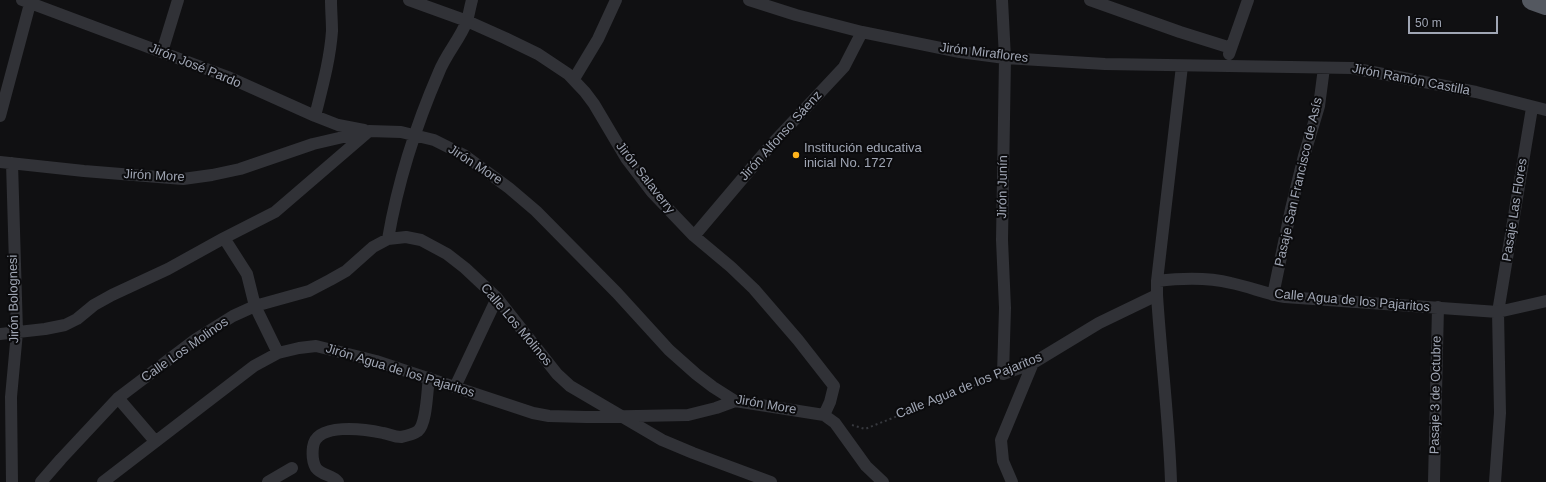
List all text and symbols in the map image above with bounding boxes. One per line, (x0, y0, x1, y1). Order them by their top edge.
scale bar (1410, 8, 1500, 34)
text: 50 m (1415, 16, 1442, 30)
street label: Jirón José Pardo (147, 40, 243, 92)
street label: Jirón Miraflores (939, 40, 1029, 66)
street label: Jirón Ramón Castilla (1351, 61, 1471, 99)
street label: Jirón Alfonso Sáenz (737, 88, 825, 184)
street label: Pasaje San Francisco de Asís (1272, 96, 1326, 268)
street label: Jirón Salaverry (612, 139, 678, 217)
place label: Institución educativa inicial No. 1727 (804, 140, 922, 171)
street label: Jirón More (445, 142, 505, 188)
marker: Institución educativa inicial No. 1727 (791, 150, 801, 160)
street label: Jirón Junín (995, 155, 1011, 219)
street label: Pasaje Las Flores (1499, 157, 1531, 263)
street label: Jirón More (123, 167, 185, 185)
street label: Jirón Bolognesi (5, 254, 23, 344)
street label: Calle Los Molinos (477, 281, 555, 369)
street label: Calle Agua de los Pajaritos (1274, 286, 1430, 316)
street label: Calle Los Molinos (139, 314, 231, 386)
street label: Pasaje 3 de Octubre (1427, 336, 1445, 454)
street label: Jirón Agua de los Pajaritos (324, 341, 476, 401)
street label: Calle Agua de los Pajaritos (894, 350, 1044, 422)
street label: Jirón More (734, 392, 798, 418)

